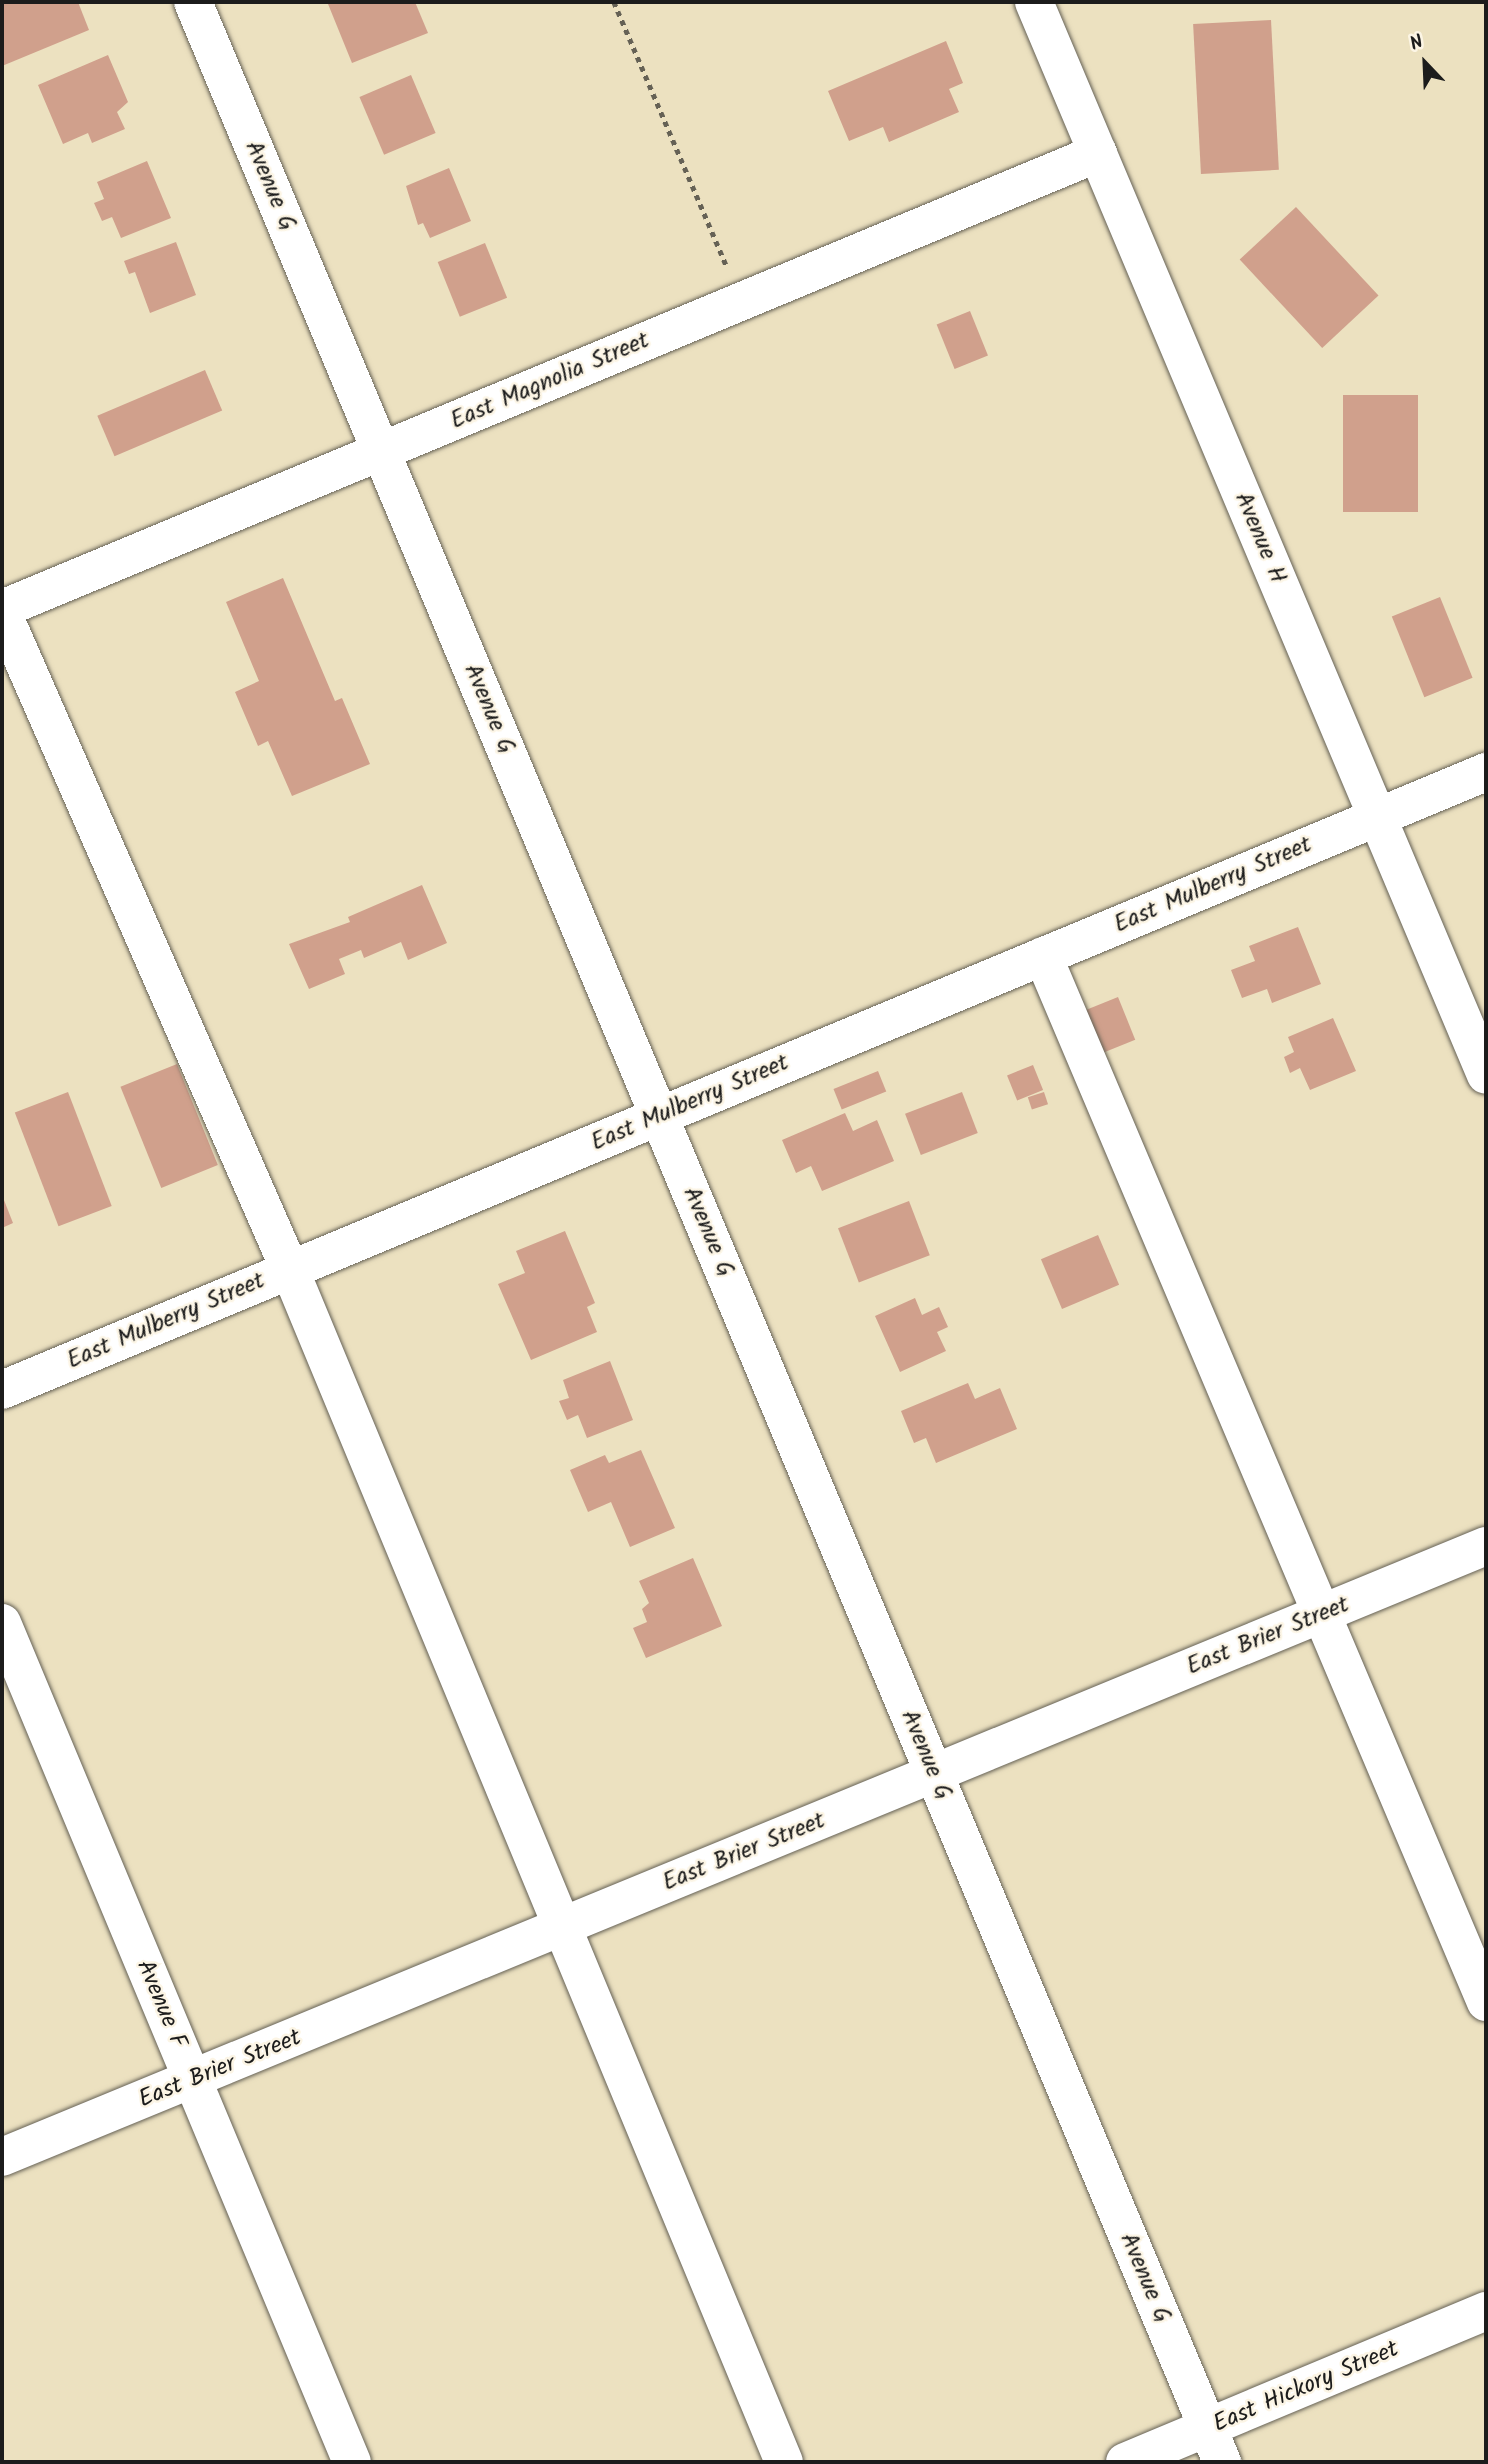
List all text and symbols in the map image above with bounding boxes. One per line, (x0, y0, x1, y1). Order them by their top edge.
north arrow (1390, 28, 1460, 98)
text: N (1405, 28, 1428, 60)
street label: Avenue G (238, 137, 302, 235)
street label: East Magnolia Street (446, 326, 654, 436)
street label: Avenue H (1228, 488, 1292, 588)
street label: Avenue G (457, 660, 521, 758)
street label: East Mulberry Street (1110, 830, 1316, 940)
street label: East Mulberry Street (587, 1048, 793, 1158)
street label: Avenue G (676, 1183, 740, 1281)
street label: East Mulberry Street (63, 1266, 269, 1376)
street label: East Brier Street (1183, 1590, 1353, 1682)
street label: Avenue G (894, 1706, 958, 1804)
street label: East Brier Street (659, 1806, 829, 1898)
street label: Avenue F (130, 1956, 192, 2052)
street label: East Brier Street (135, 2023, 305, 2115)
street label: Avenue G (1113, 2229, 1177, 2327)
street label: East Hickory Street (1209, 2335, 1403, 2439)

